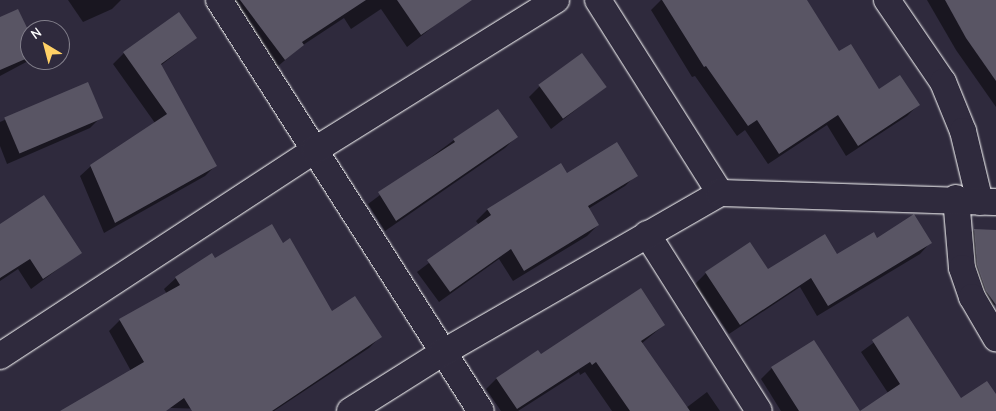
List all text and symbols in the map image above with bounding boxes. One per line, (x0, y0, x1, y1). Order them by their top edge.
north arrow (20, 20, 70, 70)
text: N (28, 24, 45, 43)

